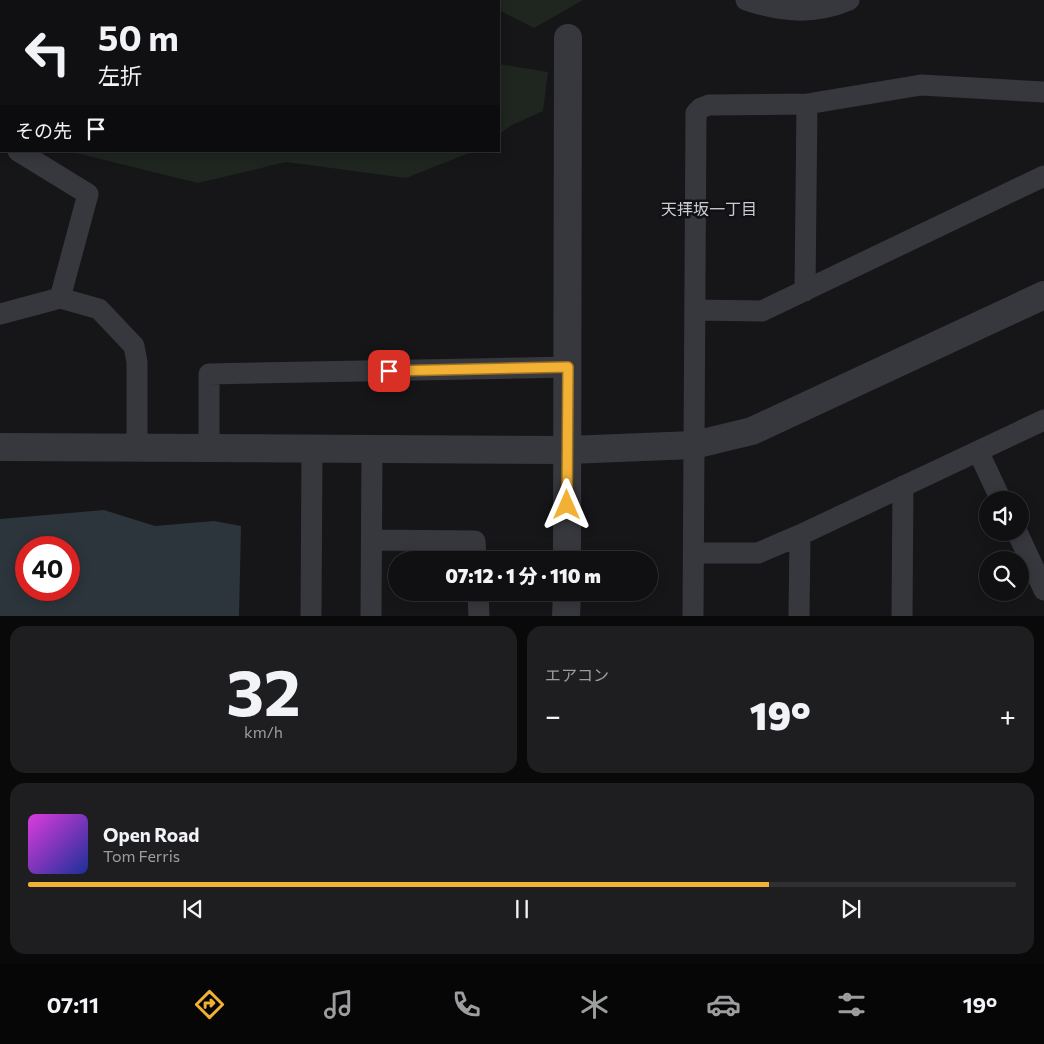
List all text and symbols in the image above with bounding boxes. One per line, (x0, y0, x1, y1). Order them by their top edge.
text: 50 m (98, 15, 179, 58)
icon: left (15, 20, 80, 85)
text: 左折 (98, 62, 142, 89)
icon: arrive (82, 115, 110, 143)
text: その先 (15, 119, 72, 142)
district label: 天拝坂一丁目 (661, 199, 757, 218)
pin (368, 350, 410, 392)
icon: arrive (375, 357, 403, 385)
position arrow (540, 478, 592, 530)
map controls (979, 491, 1029, 601)
button: sound (979, 491, 1029, 541)
speed limit sign: 40 (15, 536, 80, 601)
button: search (979, 551, 1029, 601)
text: 07:12 · 1 分 · 110 m (445, 564, 601, 587)
text: 32 (226, 650, 301, 729)
text: エアコン (545, 665, 609, 684)
text: 19° (750, 691, 811, 738)
text: − (545, 698, 561, 732)
text: + (1000, 698, 1016, 732)
text: km/h (244, 722, 283, 741)
text: Open Road (103, 823, 199, 846)
text: Tom Ferris (103, 846, 180, 865)
icon: previous (179, 895, 207, 923)
icon: pause (508, 895, 536, 923)
icon: next (837, 895, 865, 923)
icon: directions (192, 987, 227, 1022)
icon: music (321, 987, 356, 1022)
icon: phone (449, 987, 484, 1022)
icon: climate (577, 987, 612, 1022)
icon: car (706, 987, 741, 1022)
icon: filters (834, 987, 869, 1022)
text: 07:11 (47, 991, 99, 1018)
text: 19° (963, 991, 997, 1018)

